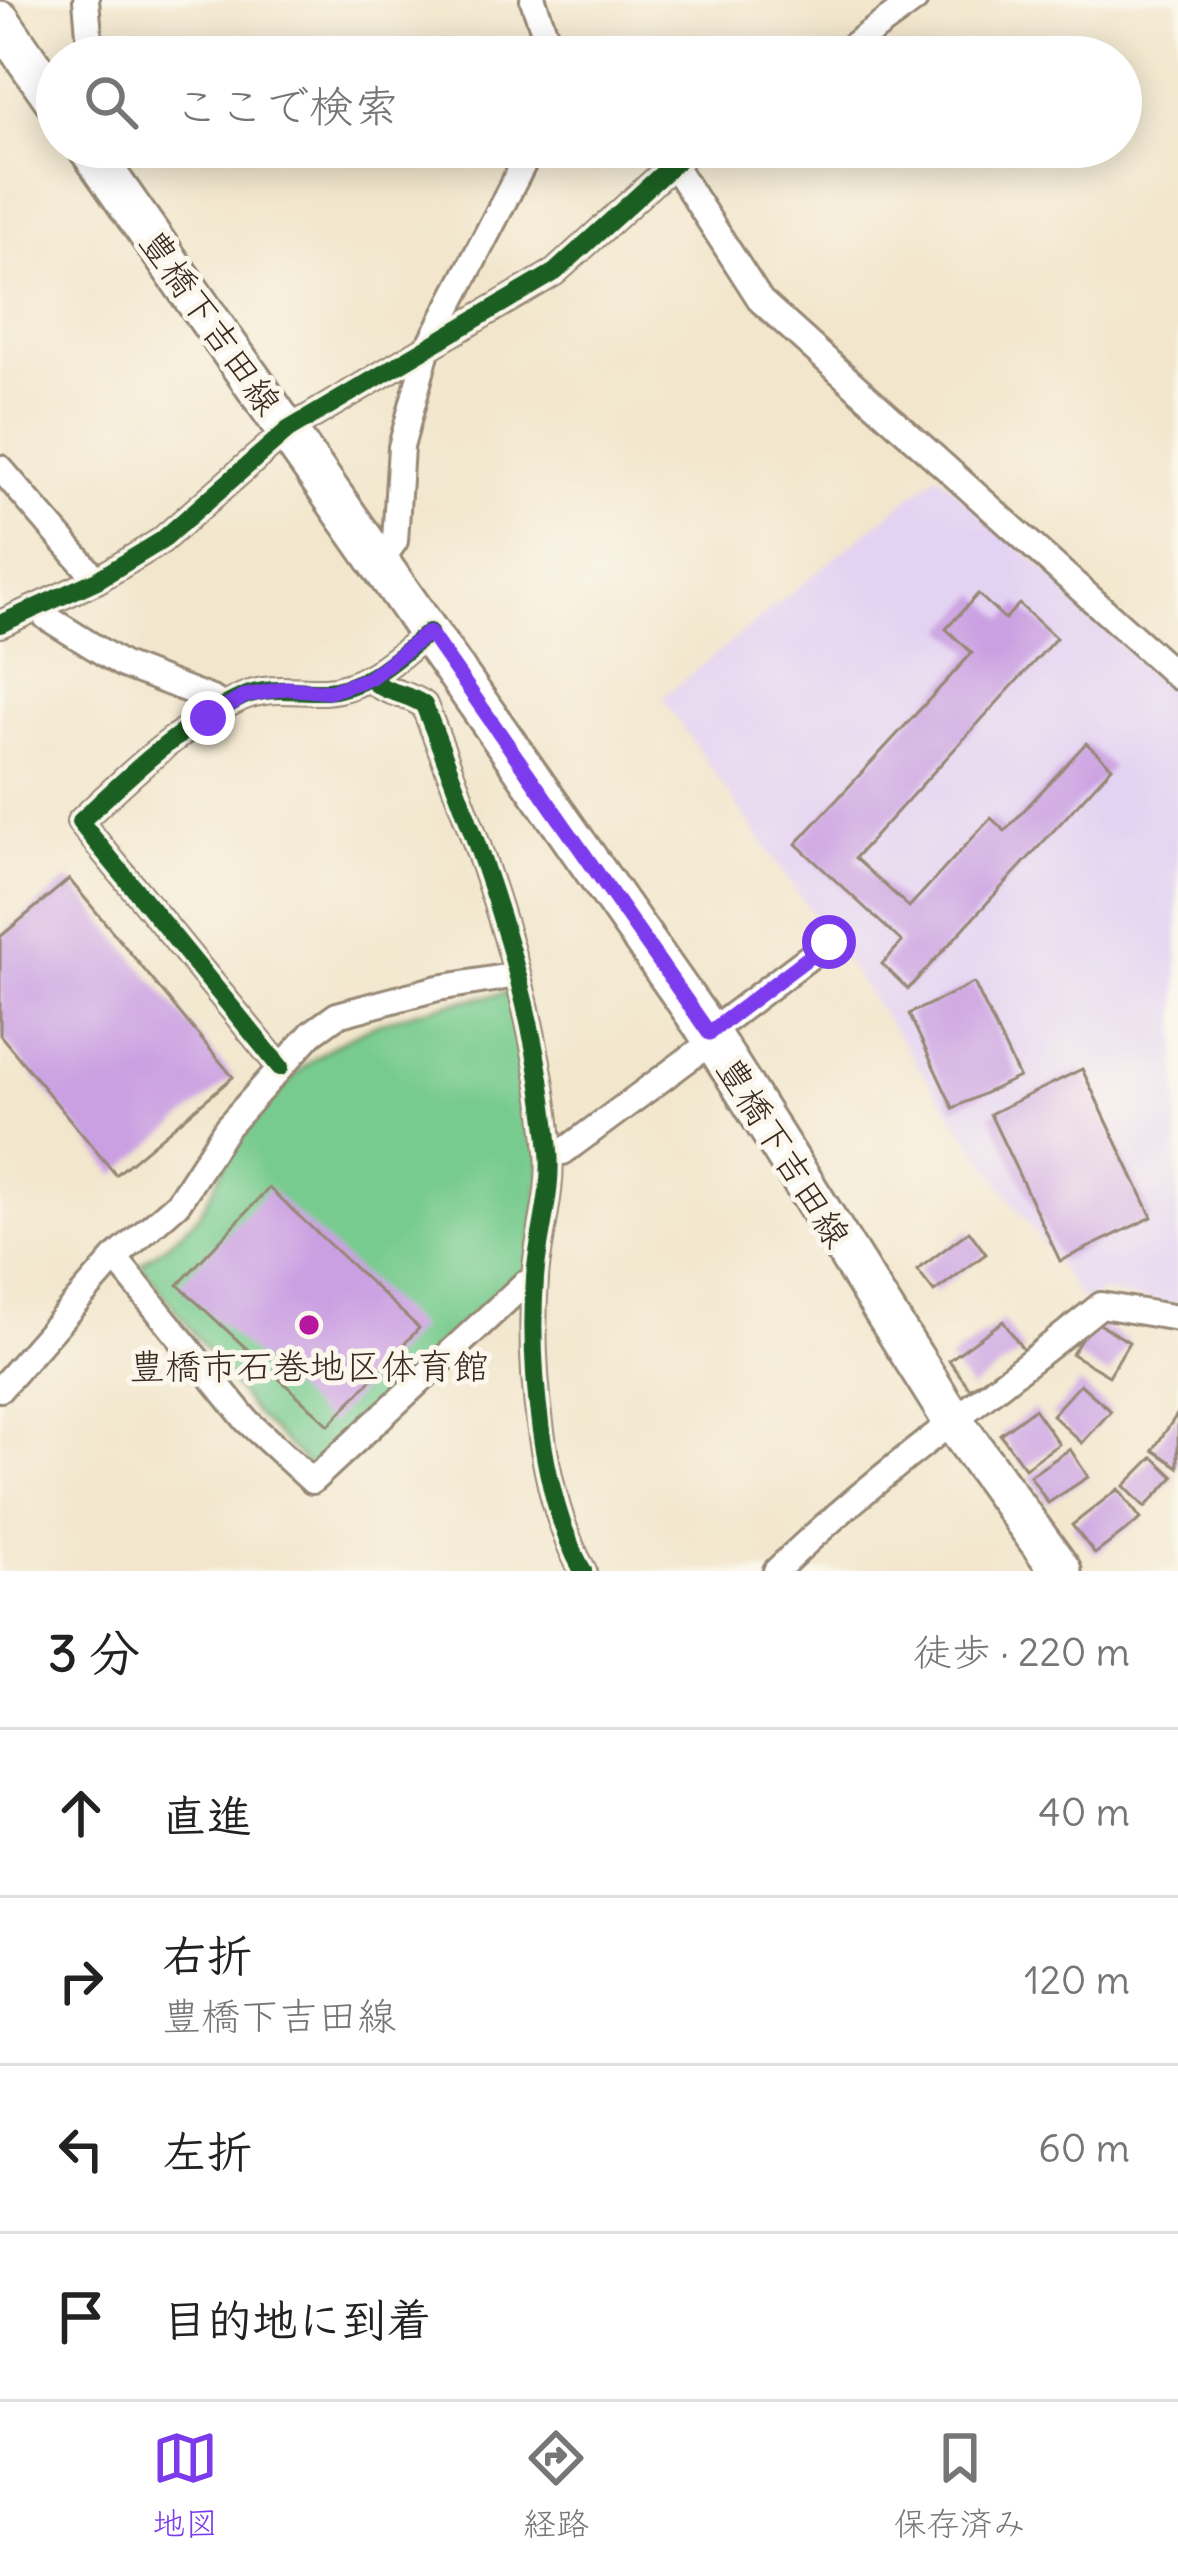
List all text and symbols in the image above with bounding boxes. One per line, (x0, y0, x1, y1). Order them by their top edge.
search box (36, 36, 1142, 168)
icon: search (78, 69, 144, 135)
text: ここで検索 (174, 78, 399, 134)
street label: 豊橋下吉田線 (130, 221, 291, 424)
route end (181, 691, 235, 745)
route start (802, 915, 856, 969)
street label: 豊橋下吉田線 (707, 1049, 860, 1256)
marker: 豊橋市石巻地区体育館 (296, 1312, 322, 1338)
place label: 豊橋市石巻地区体育館 (129, 1344, 489, 1389)
text: 3 分 (48, 1621, 140, 1685)
text: 徒歩 · 220 m (913, 1628, 1130, 1677)
icon: ahead (48, 1780, 114, 1846)
text: 直進 (162, 1788, 252, 1844)
text: 40 m (1038, 1788, 1130, 1837)
text: 右折 (162, 1928, 252, 1984)
icon: right (48, 1948, 114, 2014)
text: 120 m (1024, 1956, 1130, 2005)
text: 豊橋下吉田線 (162, 1992, 396, 2041)
icon: left (48, 2116, 114, 2182)
text: 左折 (162, 2124, 252, 2180)
text: 60 m (1038, 2124, 1130, 2173)
icon: arrive (48, 2284, 114, 2350)
text: 目的地に到着 (162, 2292, 432, 2348)
tab: 地図 (152, 2425, 218, 2545)
tab: 経路 (523, 2425, 589, 2545)
tab: 保存済み (894, 2425, 1026, 2545)

